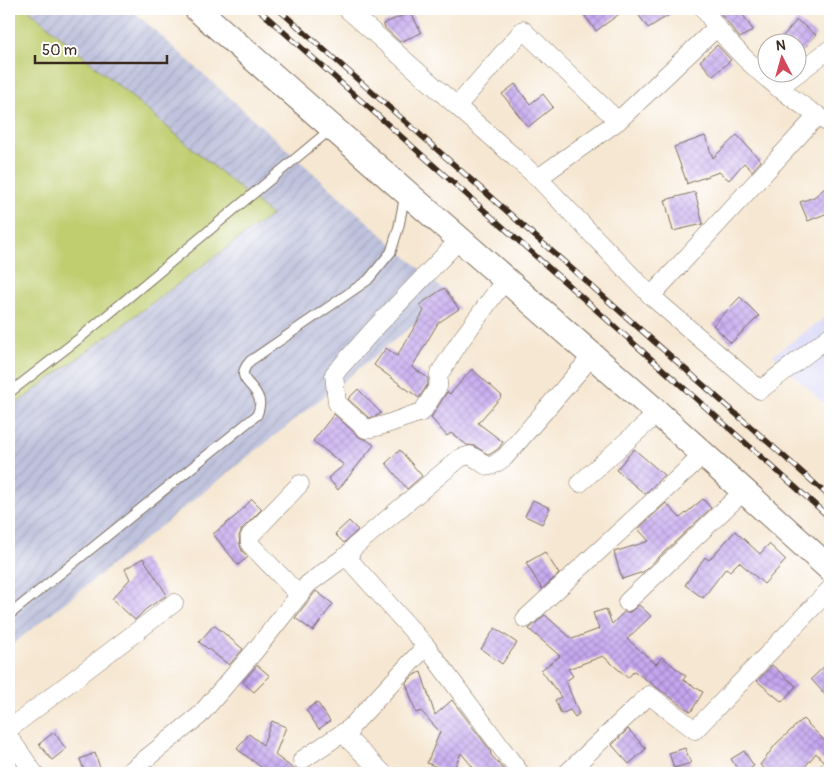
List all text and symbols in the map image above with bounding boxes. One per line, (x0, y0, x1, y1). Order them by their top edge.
scale bar (35, 32, 168, 64)
north arrow (756, 32, 806, 82)
text: N (775, 37, 786, 55)
text: 50 m (42, 41, 77, 60)

